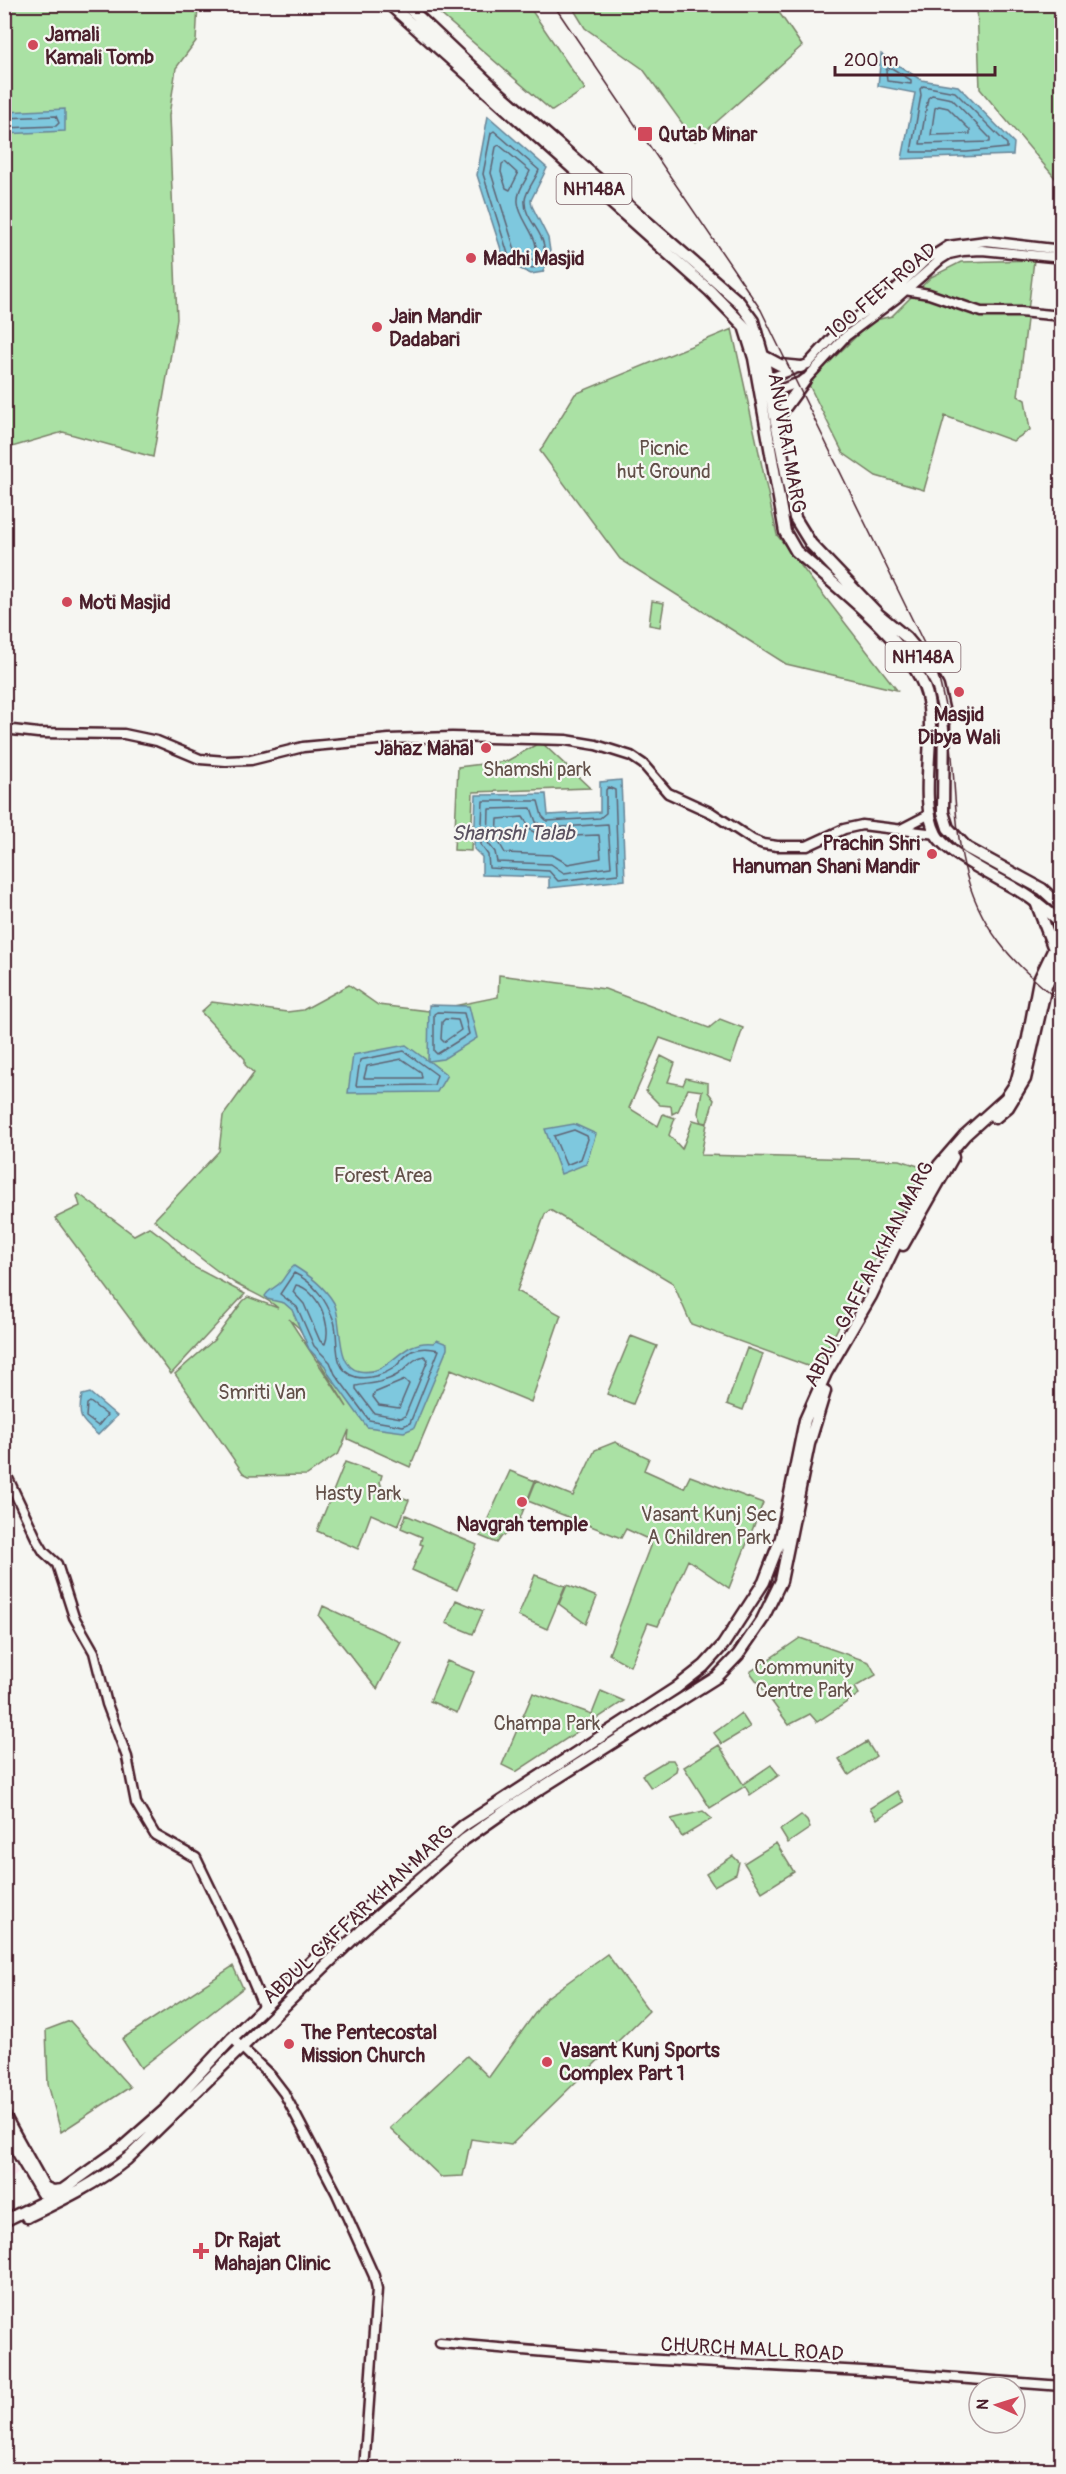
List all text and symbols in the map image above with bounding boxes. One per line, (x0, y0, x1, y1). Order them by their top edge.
place label: Jamali Kamali Tomb (45, 22, 154, 70)
marker: Jamali Kamali Tomb (26, 38, 40, 52)
scale bar (835, 39, 996, 77)
text: 200 m (844, 49, 899, 72)
place label: Qutab Minar (658, 122, 758, 147)
marker: Qutab Minar (636, 125, 654, 143)
road number: NH148A (556, 174, 632, 204)
street label: 100 FEET ROAD (820, 237, 942, 345)
place label: Madhi Masjid (483, 246, 585, 271)
marker: Madhi Masjid (464, 251, 478, 265)
place label: Jain Mandir Dadabari (389, 304, 483, 352)
marker: Jain Mandir Dadabari (370, 320, 384, 334)
street label: ANUVRAT MARG (762, 371, 812, 515)
park label: Picnic hut Ground (617, 436, 711, 484)
place label: Moti Masjid (79, 590, 171, 615)
marker: Moti Masjid (60, 595, 74, 609)
road number: NH148A (886, 642, 960, 672)
marker: Masjid Dibya Wali (952, 685, 966, 699)
place label: Masjid Dibya Wali (918, 702, 1001, 750)
place label: Jahaz Mahal (375, 736, 474, 761)
marker: Jahaz Mahal (479, 741, 493, 755)
park label: Shamshi park (483, 757, 592, 782)
water label: Shamshi Talab (451, 820, 576, 847)
place label: Prachin Shri Hanuman Shani Mandir (732, 831, 921, 879)
marker: Prachin Shri Hanuman Shani Mandir (925, 847, 939, 861)
street label: ABDUL GAFFAR KHAN MARG (799, 1157, 939, 1391)
park label: Forest Area (334, 1163, 432, 1188)
park label: Smriti Van (218, 1380, 306, 1405)
park label: Hasty Park (315, 1481, 402, 1506)
marker: Navgrah temple (515, 1495, 529, 1509)
park label: Vasant Kunj Sec A Children Park (641, 1502, 777, 1550)
place label: Navgrah temple (456, 1512, 589, 1537)
park label: Community Centre Park (754, 1655, 854, 1703)
park label: Champa Park (494, 1711, 601, 1736)
street label: ABDUL GAFFAR KHAN MARG (257, 1819, 459, 2009)
place label: The Pentecostal Mission Church (300, 2020, 437, 2068)
marker: The Pentecostal Mission Church (282, 2037, 296, 2051)
place label: Vasant Kunj Sports Complex Part 1 (559, 2038, 720, 2086)
marker: Vasant Kunj Sports Complex Part 1 (540, 2055, 554, 2069)
place label: Dr Rajat Mahajan Clinic (214, 2228, 331, 2276)
marker: Dr Rajat Mahajan Clinic (192, 2242, 210, 2260)
street label: CHURCH MALL ROAD (660, 2332, 844, 2366)
north arrow (967, 2375, 1027, 2435)
text: N (973, 2398, 993, 2410)

